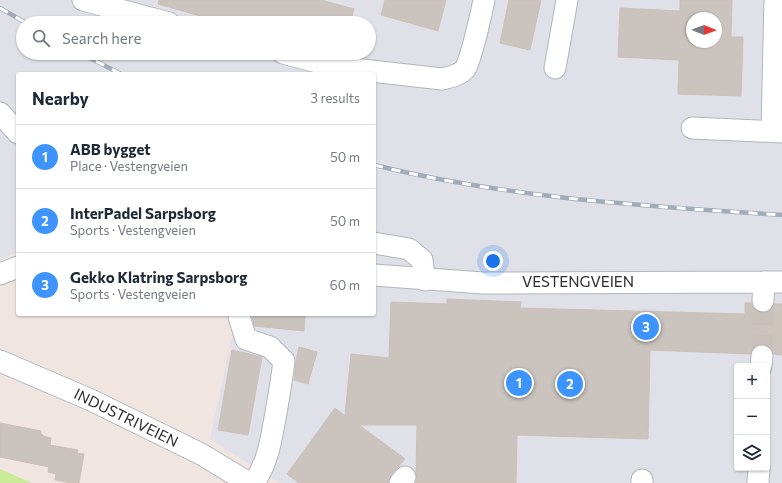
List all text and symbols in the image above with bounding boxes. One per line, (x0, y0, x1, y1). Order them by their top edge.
north arrow (686, 12, 722, 48)
search box (16, 16, 376, 60)
icon: search (30, 27, 52, 49)
text: Search here (62, 29, 141, 47)
text: Nearby (32, 88, 89, 109)
text: 3 results (311, 90, 360, 106)
text: ABB bygget (70, 140, 151, 158)
text: 1 (42, 149, 48, 165)
text: 50 m (330, 149, 360, 165)
text: Place · Vestengveien (70, 158, 188, 174)
text: InterPadel Sarpsborg (70, 204, 216, 222)
text: 2 (41, 213, 49, 229)
text: 50 m (330, 213, 360, 229)
text: Sports · Vestengveien (70, 222, 196, 238)
your location (483, 251, 503, 271)
text: Gekko Klatring Sarpsborg (70, 268, 248, 286)
street label: VESTENGVEIEN (522, 272, 634, 290)
text: 3 (41, 277, 49, 293)
text: 60 m (330, 277, 360, 293)
text: Sports · Vestengveien (70, 286, 196, 302)
pin: 3 (633, 312, 659, 342)
map controls (734, 363, 770, 471)
button: + (734, 363, 770, 399)
pin: 1 (506, 368, 532, 398)
pin: 2 (557, 369, 583, 399)
street label: INDUSTRIVEIEN (71, 384, 181, 450)
button: − (734, 399, 770, 435)
button: layers (734, 435, 770, 471)

